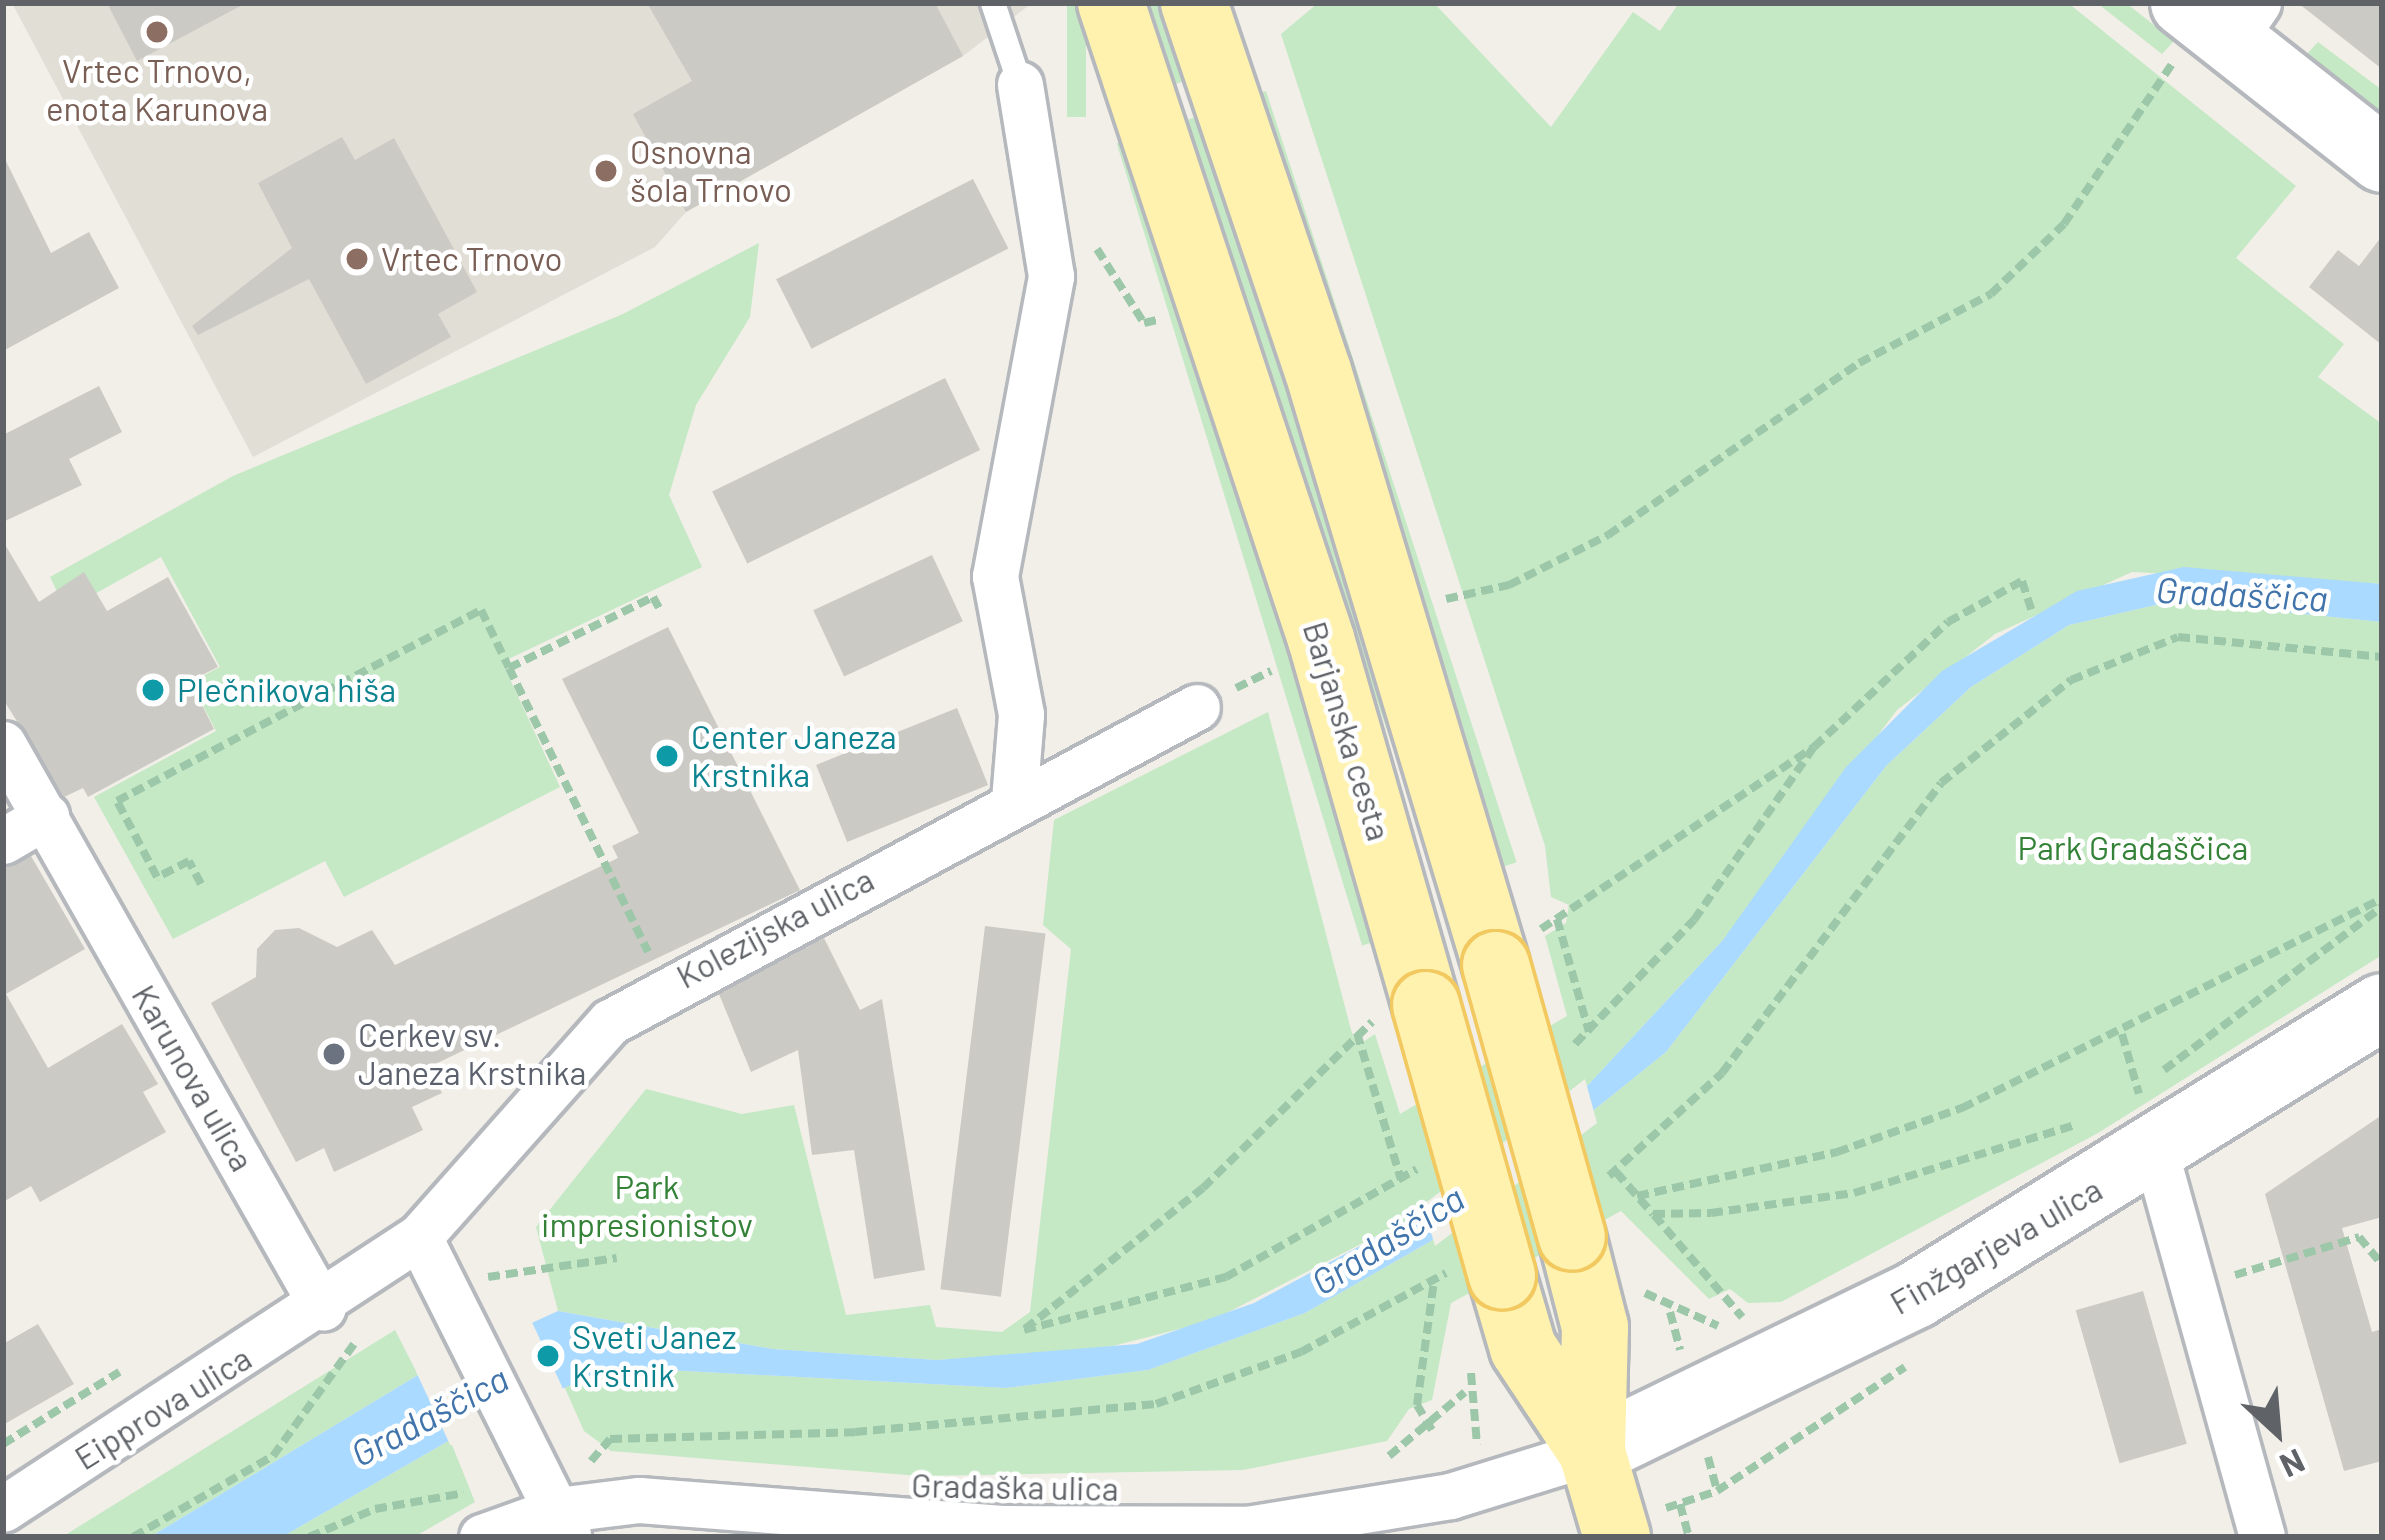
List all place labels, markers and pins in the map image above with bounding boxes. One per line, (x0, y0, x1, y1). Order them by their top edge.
marker: Vrtec Trnovo, enota Karunova (144, 19, 170, 45)
place label: Vrtec Trnovo, enota Karunova (46, 51, 268, 129)
place label: Osnovna šola Trnovo (630, 132, 792, 210)
marker: Osnovna šola Trnovo (593, 158, 619, 184)
place label: Vrtec Trnovo (381, 239, 562, 279)
marker: Vrtec Trnovo (344, 246, 370, 272)
place label: Plečnikova hiša (177, 670, 396, 710)
marker: Plečnikova hiša (140, 677, 166, 703)
place label: Center Janeza Krstnika (691, 717, 897, 795)
marker: Center Janeza Krstnika (654, 743, 680, 769)
place label: Cerkev sv. Janeza Krstnika (358, 1015, 586, 1093)
marker: Cerkev sv. Janeza Krstnika (321, 1041, 347, 1067)
place label: Sveti Janez Krstnik (572, 1317, 737, 1395)
marker: Sveti Janez Krstnik (535, 1343, 561, 1369)

